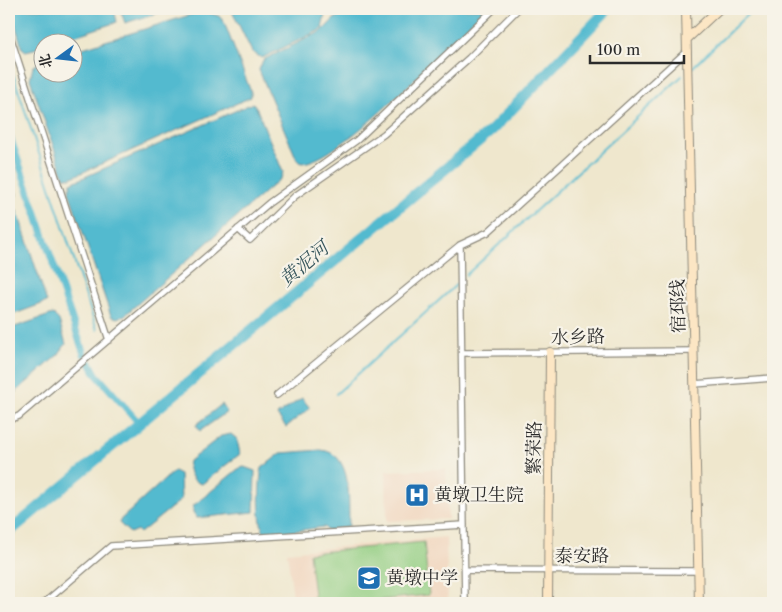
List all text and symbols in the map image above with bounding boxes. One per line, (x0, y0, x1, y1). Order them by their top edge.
north arrow (32, 32, 82, 82)
scale bar (590, 32, 683, 64)
text: 100 m (597, 40, 640, 59)
text: 北 (35, 52, 56, 70)
water label: 黄泥河 (275, 235, 336, 291)
street label: 宿邳线 (667, 279, 689, 333)
street label: 水乡路 (551, 326, 605, 348)
street label: 繁荣路 (523, 421, 545, 475)
hospital icon: 黄墩卫生院 (404, 482, 430, 508)
place label: 黄墩卫生院 (434, 484, 524, 506)
street label: 泰安路 (555, 545, 609, 567)
school or university icon: 黄墩中学 (356, 565, 382, 591)
place label: 黄墩中学 (386, 567, 458, 589)

